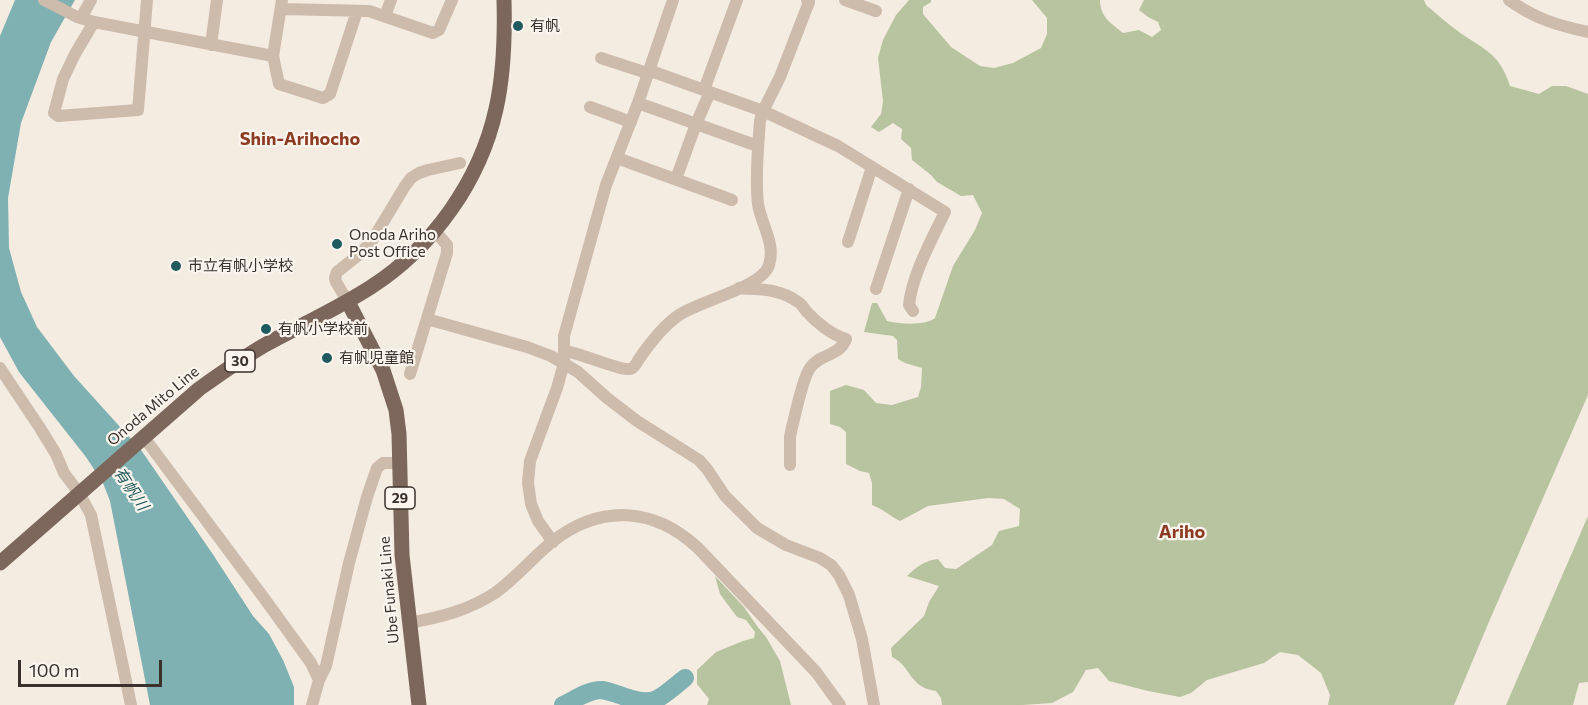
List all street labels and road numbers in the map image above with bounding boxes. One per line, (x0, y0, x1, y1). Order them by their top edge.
road number: 30 (225, 350, 255, 372)
street label: Onoda Mito Line (103, 362, 203, 450)
road number: 29 (385, 487, 415, 509)
street label: Ube Funaki Line (375, 536, 403, 644)

